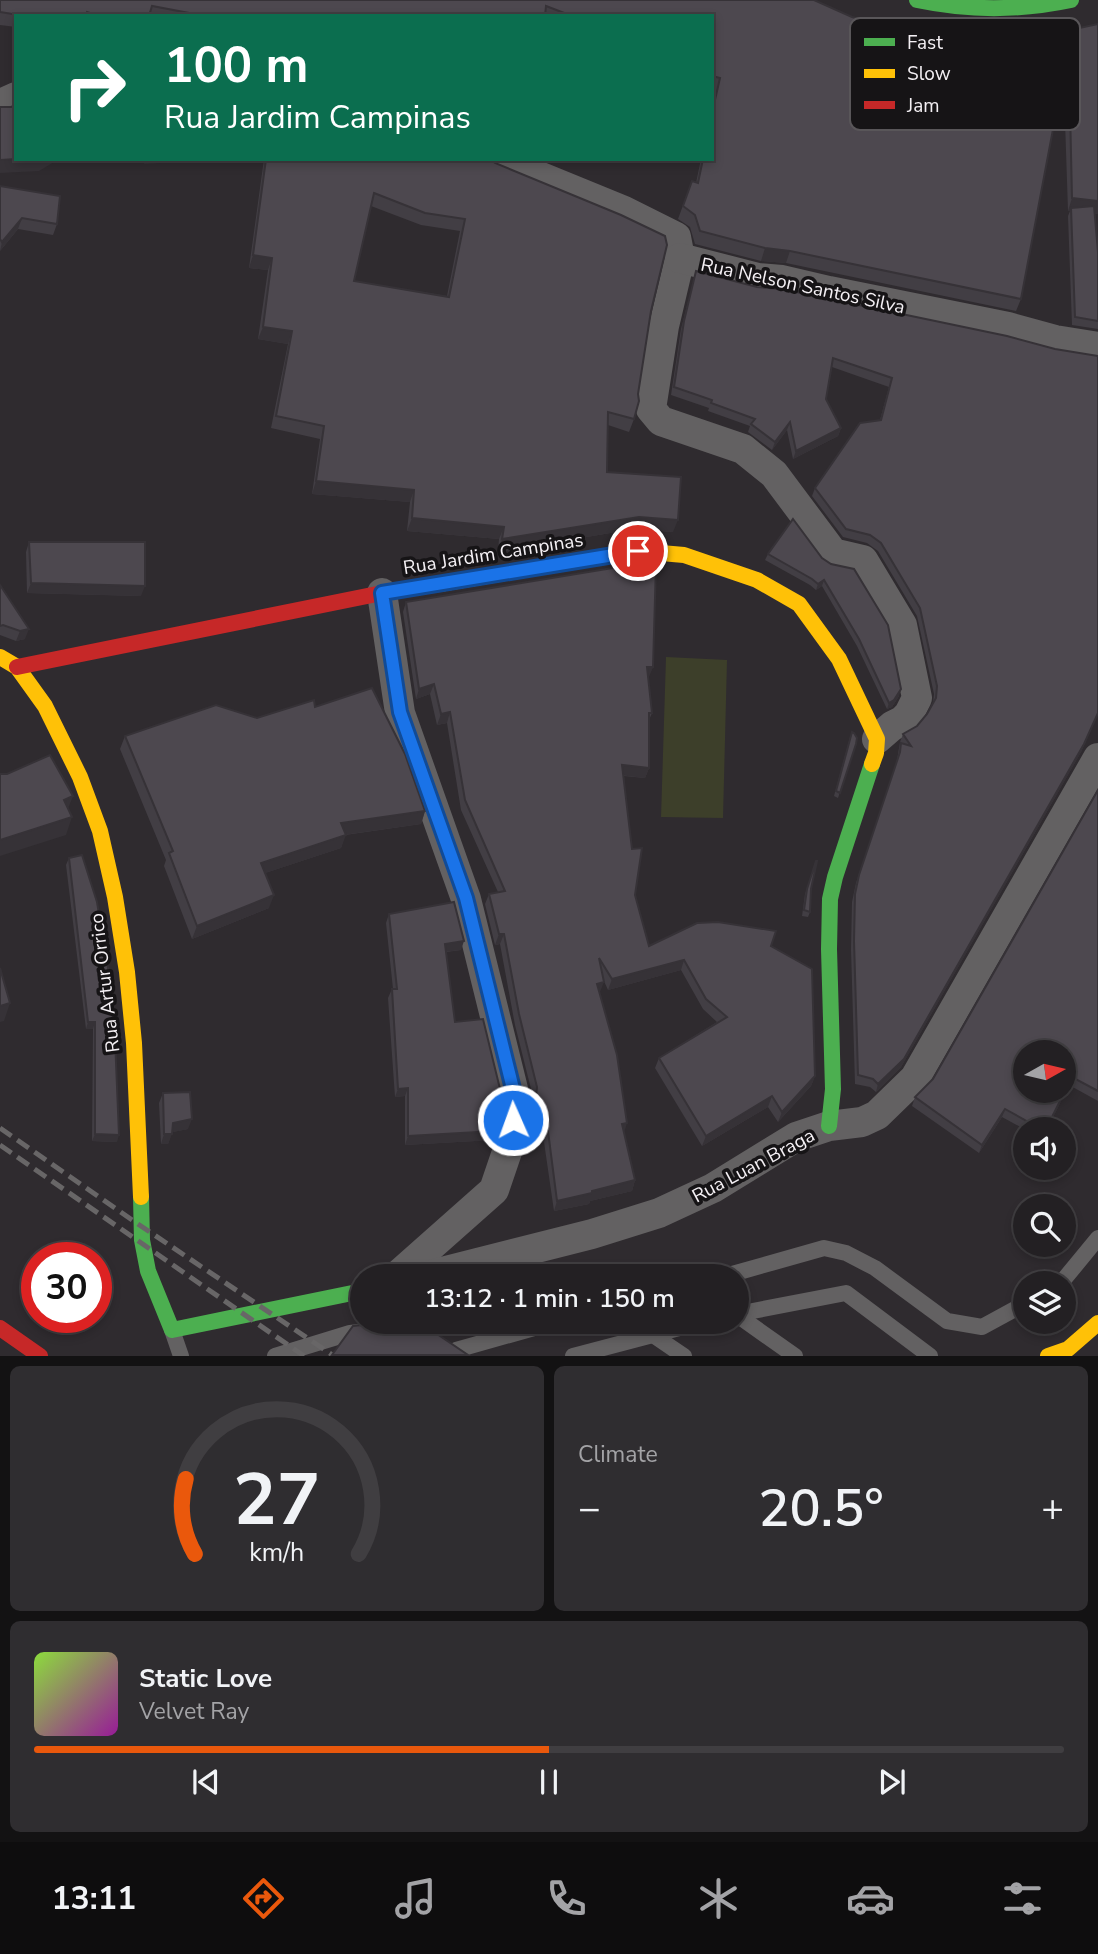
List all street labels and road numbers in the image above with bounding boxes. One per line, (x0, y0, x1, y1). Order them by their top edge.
street label: Rua Nelson Santos Silva (698, 252, 907, 320)
street label: Rua Jardim Campinas (401, 527, 585, 581)
street label: Rua Artur Orrico (84, 912, 126, 1054)
street label: Rua Luan Braga (687, 1123, 819, 1209)

